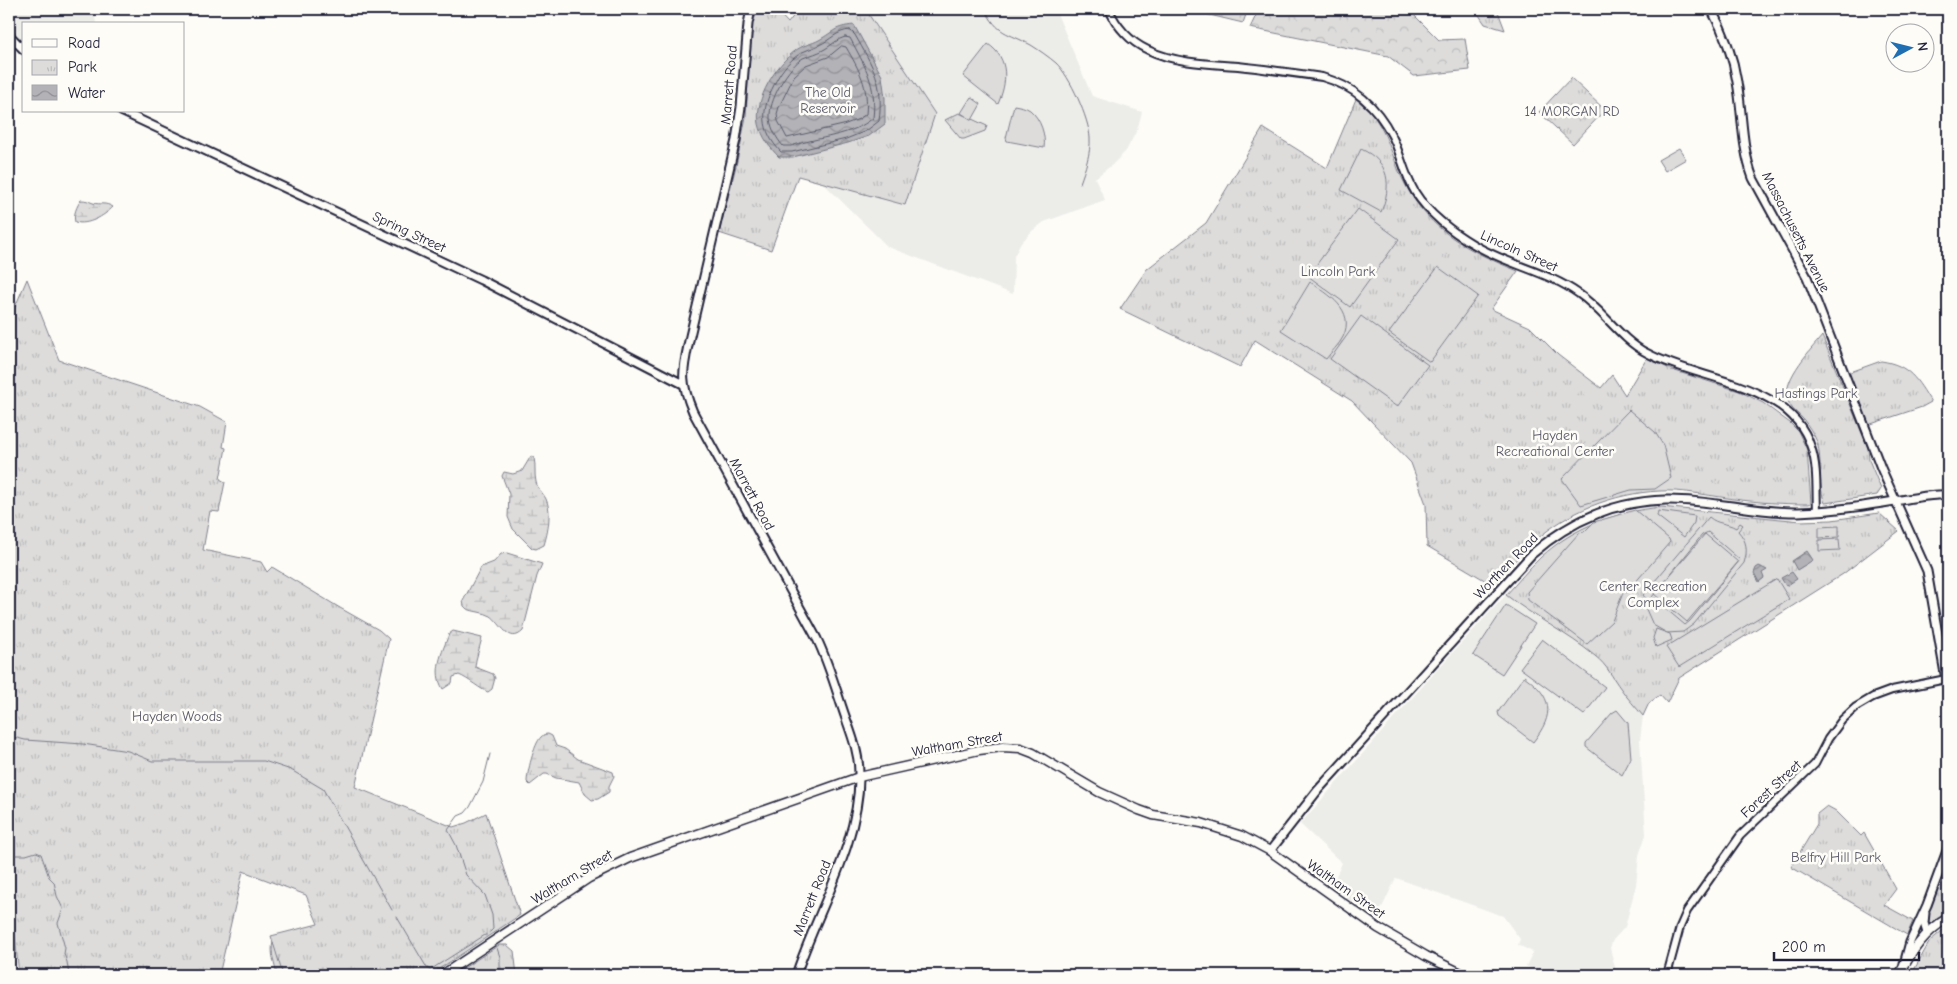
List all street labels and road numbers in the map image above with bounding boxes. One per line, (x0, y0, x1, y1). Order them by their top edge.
street label: Marrett Road (717, 45, 741, 125)
street label: Massachusetts Avenue (1758, 169, 1834, 295)
street label: Spring Street (370, 208, 449, 257)
street label: Lincoln Street (1478, 226, 1561, 276)
street label: Marrett Road (726, 455, 778, 533)
street label: Worthen Road (1470, 529, 1542, 603)
street label: Waltham Street (910, 728, 1005, 760)
street label: Forest Street (1737, 756, 1806, 821)
street label: Waltham Street (528, 846, 616, 908)
street label: Waltham Street (1304, 856, 1389, 923)
street label: Marrett Road (789, 858, 835, 938)

